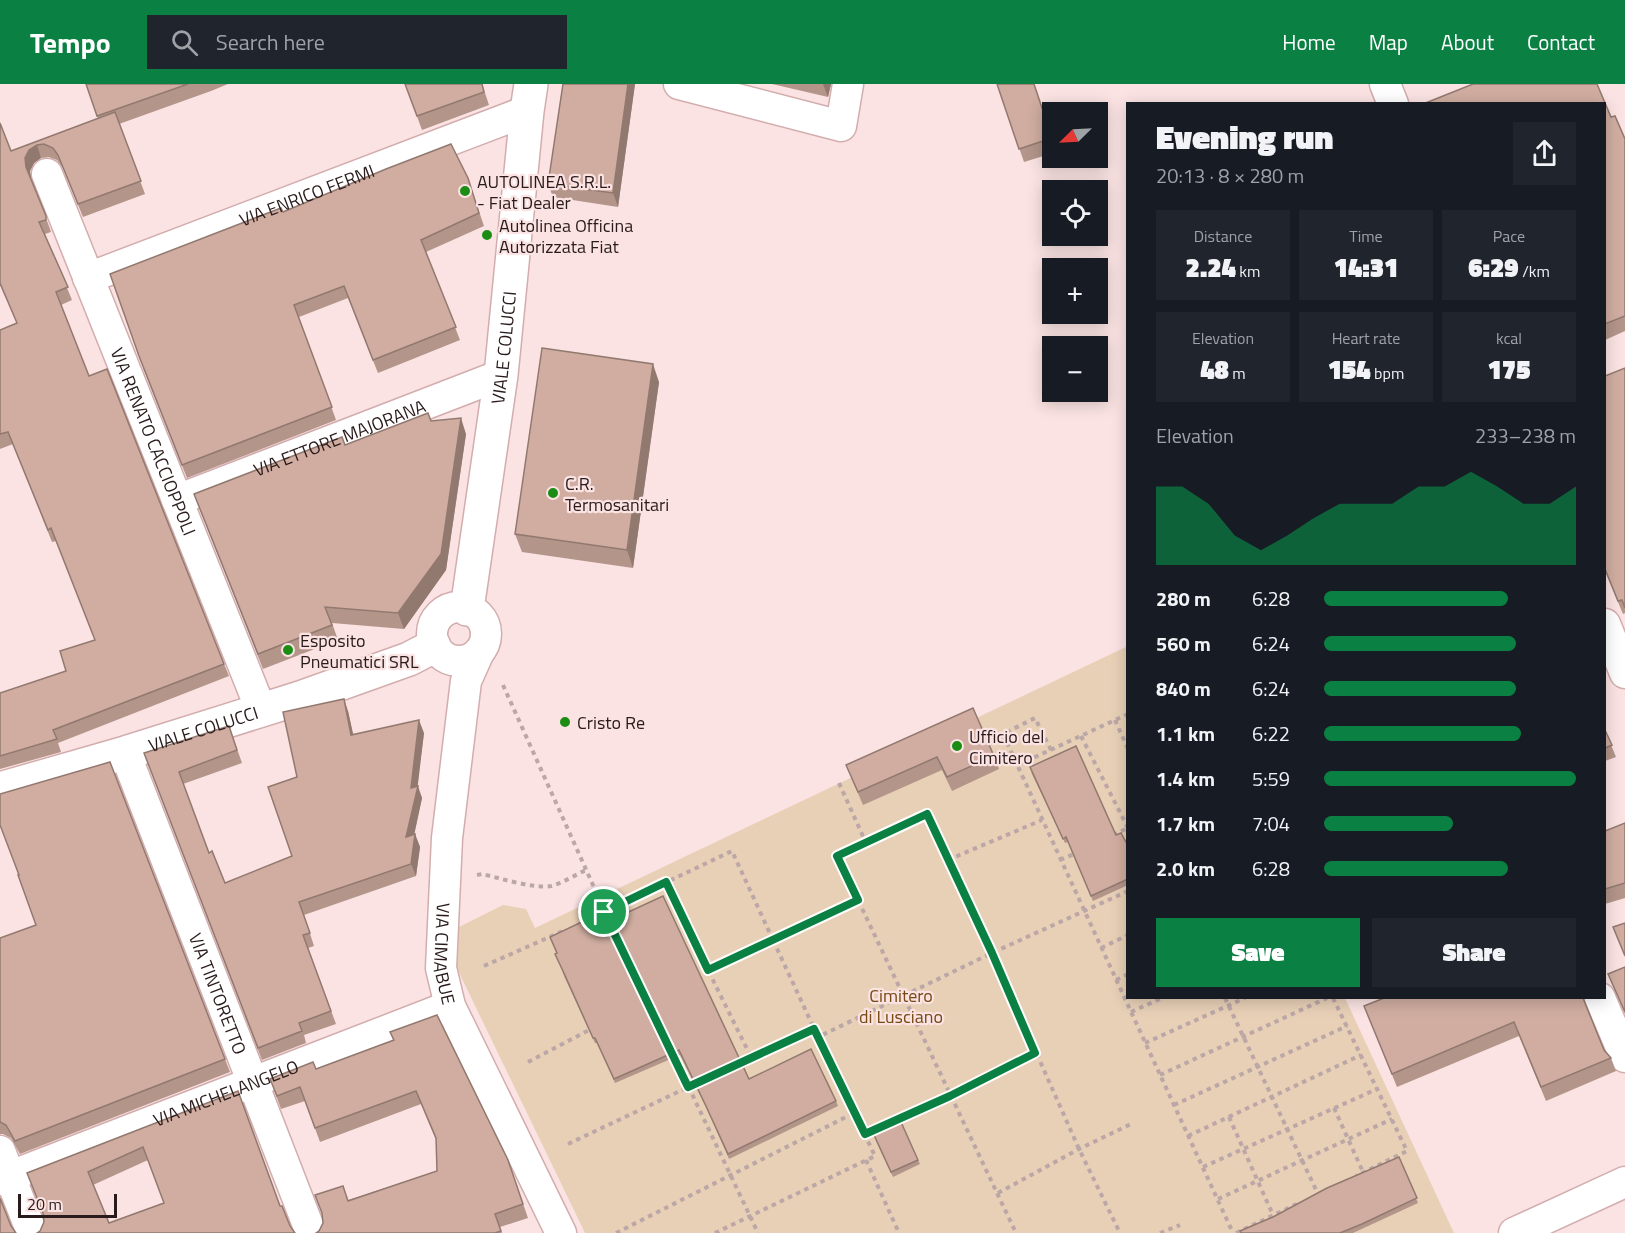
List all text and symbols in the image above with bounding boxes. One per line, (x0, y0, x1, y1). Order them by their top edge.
search box (147, 15, 567, 69)
text: Tempo (30, 21, 111, 64)
text: Search here (216, 25, 325, 59)
icon: search (168, 26, 201, 59)
text: Home (1282, 26, 1336, 58)
text: Map (1369, 26, 1408, 58)
text: About (1441, 26, 1494, 58)
text: Contact (1527, 26, 1595, 58)
north arrow (1042, 102, 1108, 168)
map controls (1042, 102, 1108, 402)
text: Evening run (1156, 112, 1333, 162)
button: share (1513, 122, 1576, 185)
street label: VIA ENRICO FERMI (235, 157, 378, 233)
text: 20:13 · 8 × 280 m (1156, 160, 1304, 191)
place label: AUTOLINEA S.R.L. - Fiat Dealer (477, 168, 611, 216)
button: locate (1042, 180, 1108, 246)
marker: AUTOLINEA S.R.L. - Fiat Dealer (458, 184, 472, 198)
place label: Autolinea Officina Autorizzata Fiat (499, 212, 633, 260)
text: Distance (1194, 224, 1252, 248)
text: Time (1349, 224, 1383, 248)
text: Pace (1493, 224, 1525, 248)
marker: Autolinea Officina Autorizzata Fiat (480, 228, 494, 242)
text: 2.24 (1186, 248, 1236, 287)
text: 14:31 (1334, 248, 1398, 287)
text: 6:29 (1468, 248, 1519, 287)
button: + (1042, 258, 1108, 324)
text: km (1236, 259, 1260, 283)
text: /km (1519, 259, 1550, 283)
street label: VIALE COLUCCI (483, 290, 523, 406)
text: Elevation (1192, 326, 1254, 350)
text: Heart rate (1332, 326, 1400, 350)
text: kcal (1496, 326, 1522, 350)
button: − (1042, 336, 1108, 402)
street label: VIA RENATO CACCIOPPOLI (104, 344, 203, 539)
text: 48 (1200, 350, 1229, 389)
text: 154 (1328, 350, 1371, 389)
text: 175 (1488, 350, 1530, 389)
text: m (1229, 361, 1246, 385)
text: bpm (1371, 361, 1404, 385)
street label: VIA ETTORE MAJORANA (249, 392, 430, 483)
text: Elevation (1156, 420, 1234, 451)
text: 233–238 m (1475, 420, 1576, 451)
place label: C.R. Termosanitari (565, 470, 669, 518)
marker: C.R. Termosanitari (546, 486, 560, 500)
text: 280 m (1156, 583, 1211, 614)
text: 6:28 (1252, 583, 1290, 614)
place label: Esposito Pneumatici SRL (300, 627, 419, 675)
text: 560 m (1156, 628, 1211, 659)
text: 6:24 (1252, 628, 1290, 659)
marker: Esposito Pneumatici SRL (281, 643, 295, 657)
text: 840 m (1156, 673, 1211, 704)
text: 6:24 (1252, 673, 1290, 704)
street label: VIALE COLUCCI (145, 699, 261, 758)
place label: Cristo Re (577, 709, 645, 736)
marker: Cristo Re (558, 715, 572, 729)
text: 1.1 km (1156, 718, 1215, 749)
text: 6:22 (1252, 718, 1290, 749)
place label: Ufficio del Cimitero (969, 723, 1044, 771)
marker: Ufficio del Cimitero (950, 739, 964, 753)
text: 1.4 km (1156, 763, 1215, 794)
text: 5:59 (1252, 763, 1290, 794)
text: 1.7 km (1156, 808, 1215, 839)
text: 7:04 (1252, 808, 1290, 839)
text: 2.0 km (1156, 853, 1215, 884)
text: 6:28 (1252, 853, 1290, 884)
pin (578, 886, 629, 937)
icon: arrive (587, 895, 620, 928)
street label: VIA CIMABUE (427, 902, 463, 1007)
button: Save (1156, 918, 1360, 987)
button: Share (1372, 918, 1576, 987)
street label: VIA TINTORETTO (182, 929, 254, 1058)
park label: Cimitero di Lusciano (859, 982, 943, 1030)
street label: VIA MICHELANGELO (149, 1052, 302, 1133)
scale bar (18, 1191, 117, 1218)
text: 20 m (27, 1192, 62, 1216)

